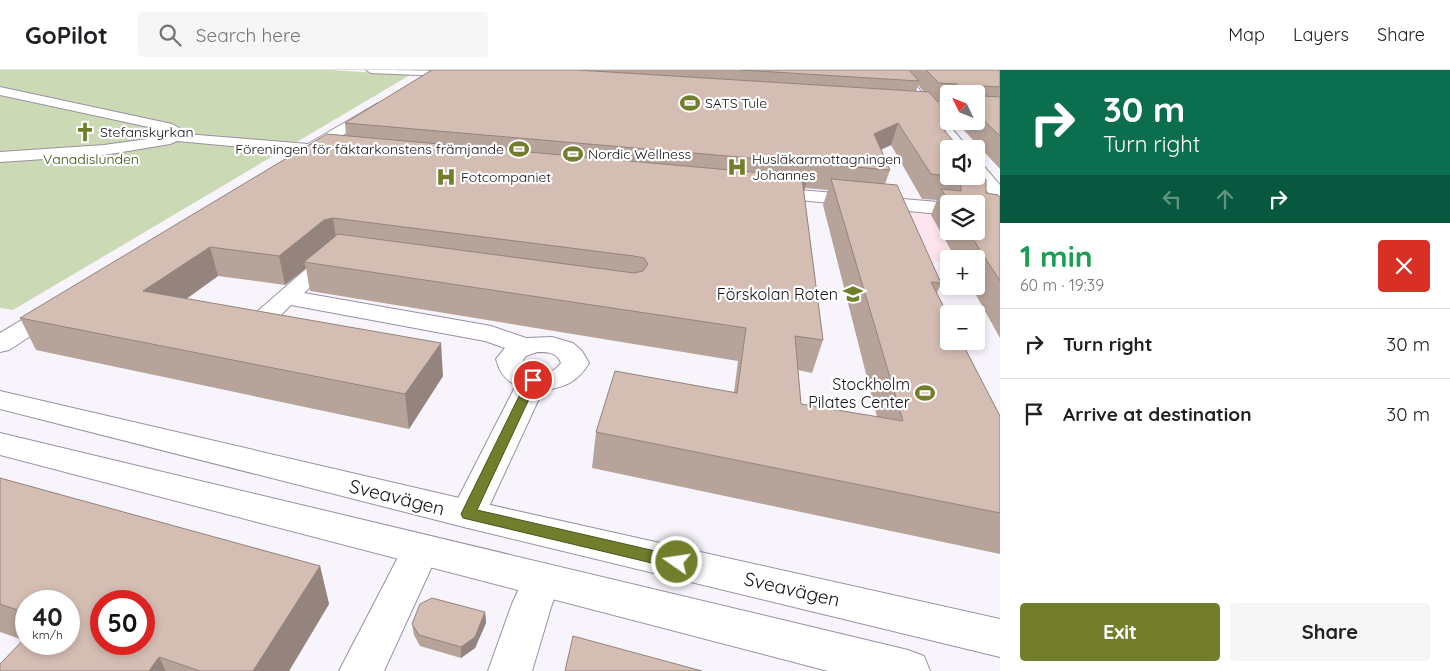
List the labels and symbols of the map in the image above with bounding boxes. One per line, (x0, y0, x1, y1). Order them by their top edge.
north arrow (940, 85, 985, 130)
sports icon: SATS Tule (679, 92, 701, 114)
place label: SATS Tule (705, 94, 767, 112)
church icon: Stefanskyrkan (74, 121, 96, 143)
place label: Stefanskyrkan (100, 123, 193, 141)
sports icon: Föreningen för fäktarkonstens främjande (508, 138, 530, 160)
place label: Föreningen för fäktarkonstens främjande (235, 140, 504, 158)
sports icon: Nordic Wellness (562, 143, 584, 165)
place label: Nordic Wellness (588, 145, 691, 163)
park label: Vanadislunden (43, 150, 139, 168)
place label: Husläkarmottagningen Johannes (752, 150, 901, 184)
hospital icon: Husläkarmottagningen Johannes (726, 156, 748, 178)
hospital icon: Fotcompaniet (435, 166, 457, 188)
place label: Fotcompaniet (461, 168, 551, 186)
school or university icon: Förskolan Roten (842, 283, 864, 305)
place label: Förskolan Roten (717, 284, 838, 304)
pin (512, 359, 554, 401)
place label: Stockholm Pilates Center (808, 374, 910, 412)
sports icon: Stockholm Pilates Center (914, 382, 936, 404)
street label: Sveavägen (347, 474, 447, 520)
position arrow (650, 535, 702, 587)
street label: Sveavägen (742, 566, 842, 612)
speed limit sign: 50 (90, 590, 155, 655)

